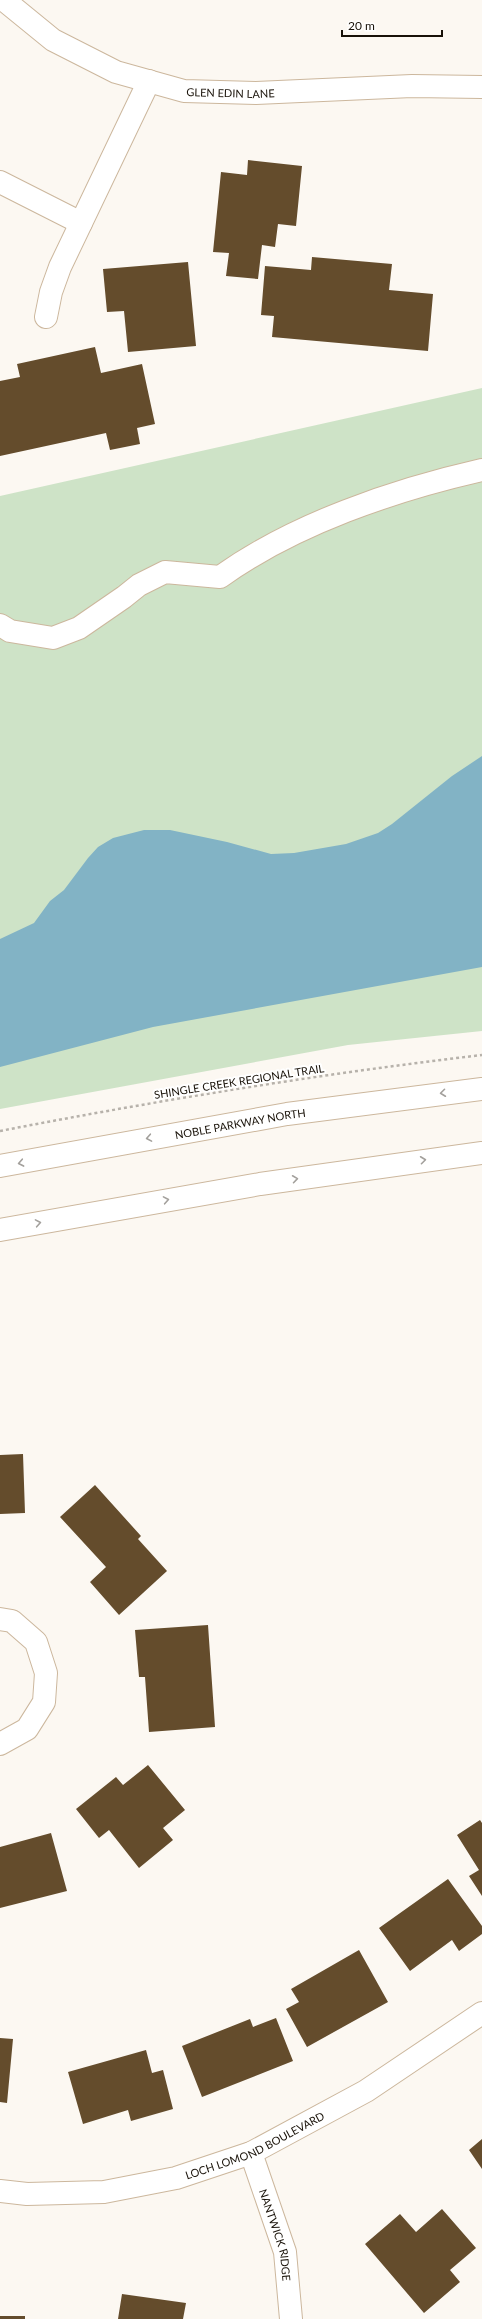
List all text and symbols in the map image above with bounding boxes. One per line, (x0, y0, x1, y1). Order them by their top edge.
scale bar (342, 12, 442, 38)
text: 20 m (348, 18, 375, 33)
street label: GLEN EDIN LANE (186, 85, 275, 100)
street label: SHINGLE CREEK REGIONAL TRAIL (153, 1061, 325, 1101)
one-way arrow (440, 1088, 446, 1097)
street label: NOBLE PARKWAY NORTH (174, 1105, 306, 1141)
one-way arrow (146, 1134, 152, 1142)
one-way arrow (420, 1156, 426, 1165)
one-way arrow (18, 1158, 24, 1166)
one-way arrow (291, 1175, 298, 1184)
one-way arrow (163, 1196, 169, 1205)
one-way arrow (35, 1219, 41, 1228)
street label: LOCH LOMOND BOULEVARD (183, 2108, 326, 2181)
street label: NANTWICK RIDGE (257, 2187, 294, 2282)

